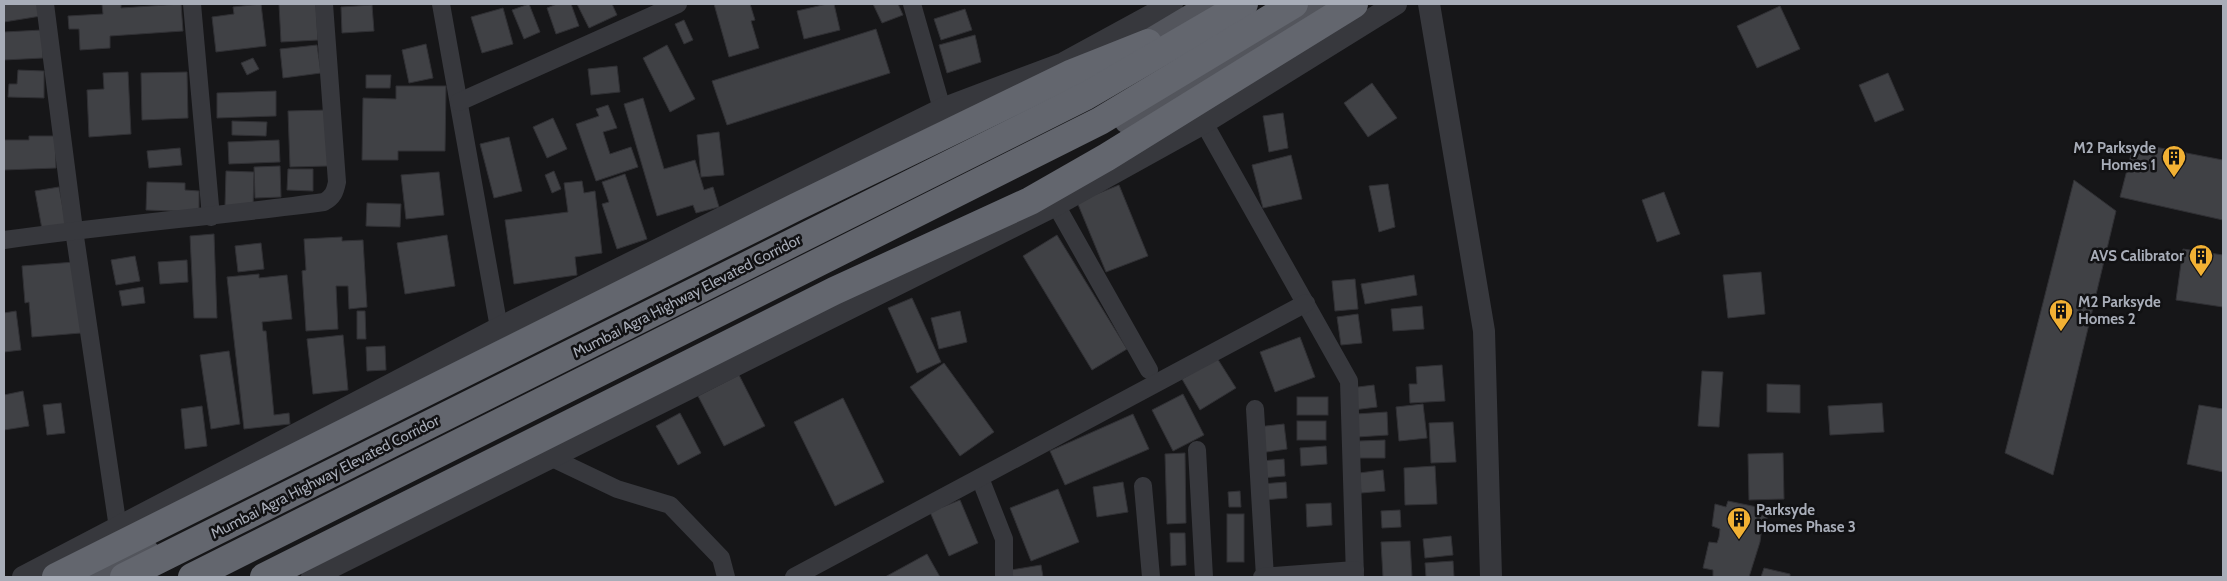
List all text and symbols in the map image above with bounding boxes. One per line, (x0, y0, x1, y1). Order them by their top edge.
place label: M2 Parksyde Homes 1 (2073, 139, 2156, 174)
building icon: M2 Parksyde Homes 1 (2161, 144, 2187, 178)
street label: Mumbai Agra Highway Elevated Corridor (570, 230, 804, 362)
building icon: AVS Calibrator (2188, 243, 2214, 277)
place label: AVS Calibrator (2090, 247, 2184, 265)
place label: M2 Parksyde Homes 2 (2078, 293, 2161, 328)
building icon: M2 Parksyde Homes 2 (2048, 298, 2074, 332)
street label: Mumbai Agra Highway Elevated Corridor (208, 411, 442, 543)
place label: Parksyde Homes Phase 3 (1756, 501, 1856, 536)
building icon: Parksyde Homes Phase 3 (1726, 506, 1752, 540)

